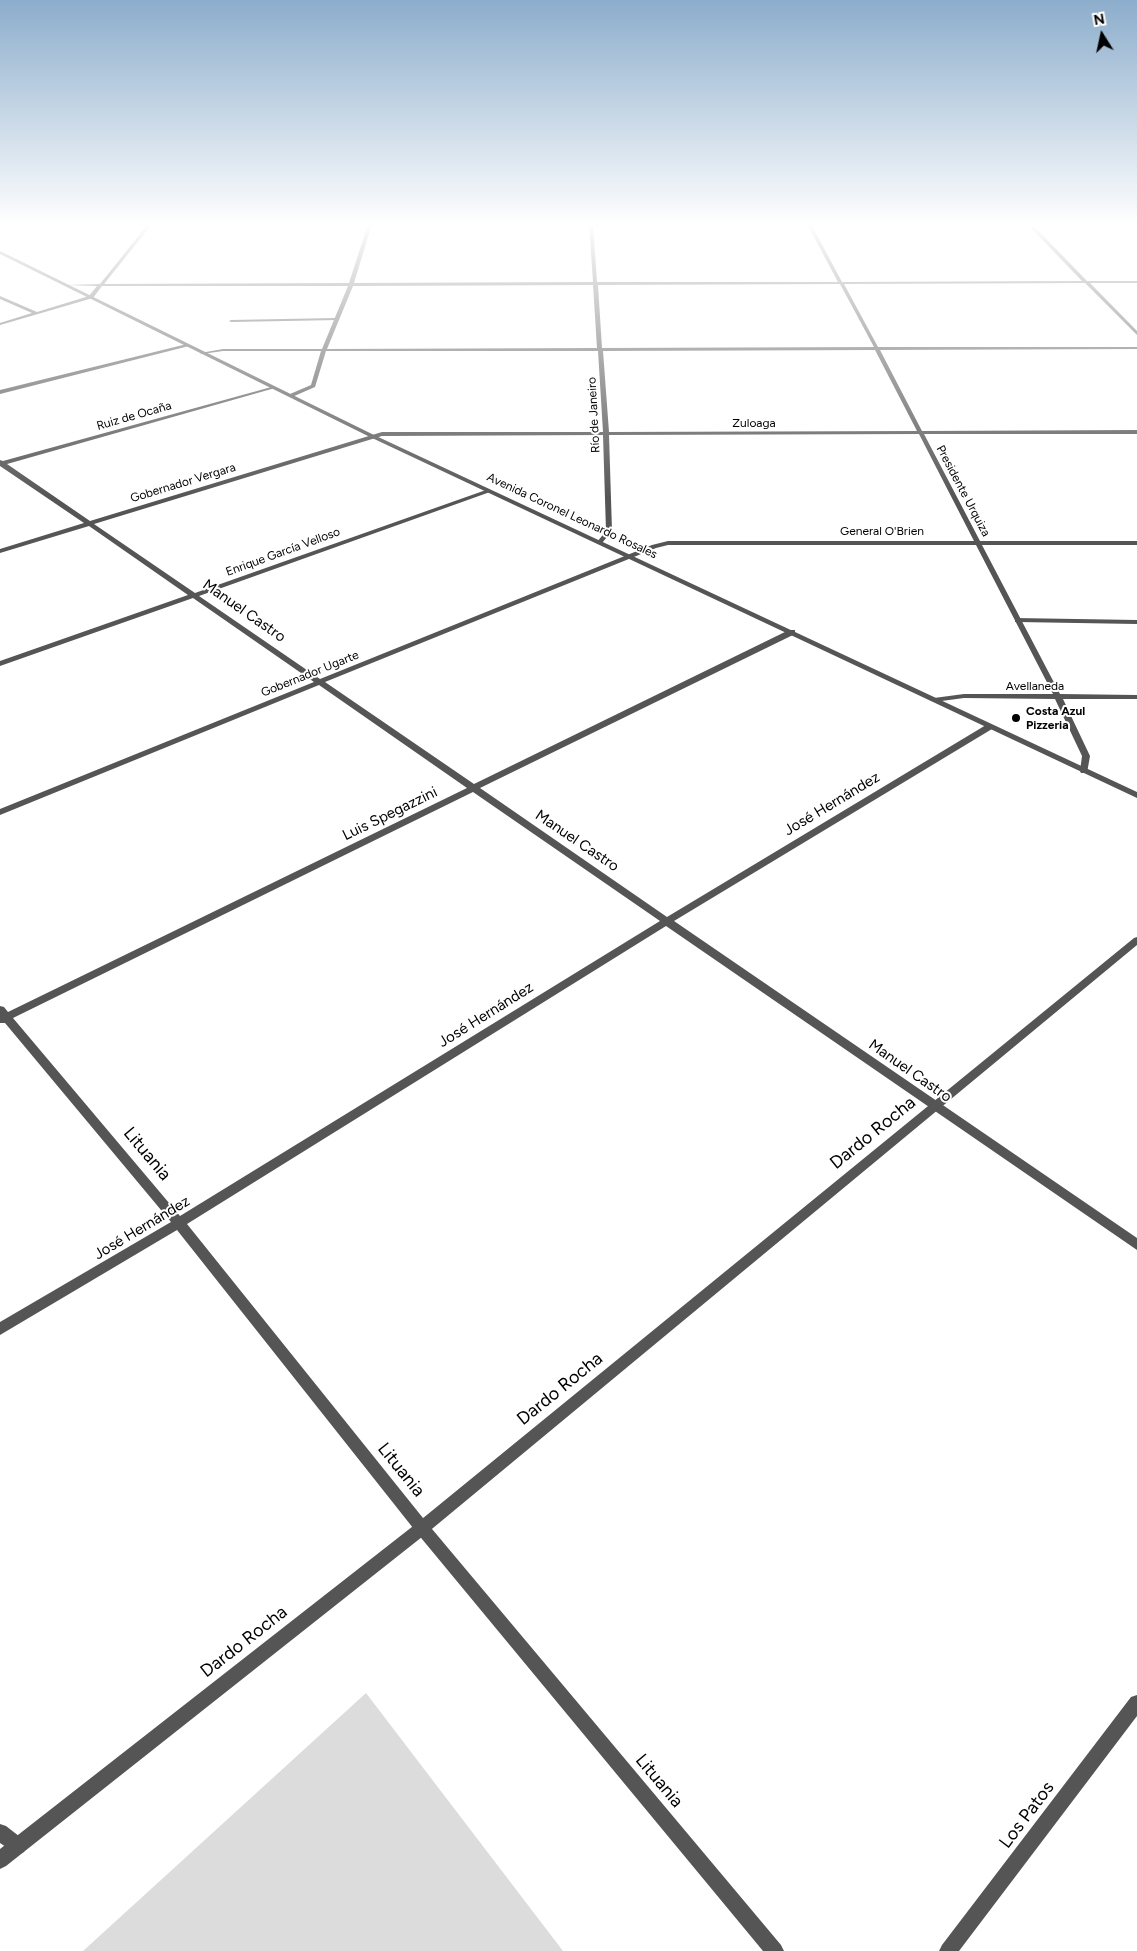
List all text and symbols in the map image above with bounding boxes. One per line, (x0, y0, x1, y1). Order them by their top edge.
north arrow (1077, 10, 1127, 60)
text: N (1092, 10, 1106, 29)
street label: Río de Janeiro (585, 377, 603, 453)
street label: Ruiz de Ocaña (95, 398, 173, 434)
street label: Zuloaga (732, 416, 776, 430)
street label: Presidente Urquiza (933, 443, 993, 539)
street label: Gobernador Vergara (129, 460, 237, 506)
street label: Avenida Coronel Leonardo Rosales (485, 470, 659, 562)
street label: General O'Brien (840, 524, 924, 538)
street label: Enrique García Velloso (224, 525, 342, 579)
street label: Manuel Castro (199, 576, 289, 646)
street label: Gobernador Ugarte (259, 648, 361, 700)
street label: Avellaneda (1006, 679, 1064, 693)
place label: Costa Azul Pizzeria (1026, 704, 1085, 732)
marker: Costa Azul Pizzeria (1010, 712, 1022, 724)
street label: José Hernández (781, 768, 883, 840)
street label: Luis Spegazzini (340, 783, 440, 845)
street label: Manuel Castro (532, 806, 622, 876)
street label: José Hernández (435, 979, 537, 1051)
street label: Manuel Castro (865, 1036, 955, 1106)
street label: Dardo Rocha (826, 1092, 920, 1174)
street label: Lituania (118, 1123, 176, 1185)
street label: José Hernández (91, 1192, 193, 1264)
street label: Dardo Rocha (513, 1348, 607, 1430)
street label: Lituania (373, 1439, 429, 1501)
street label: Dardo Rocha (196, 1602, 292, 1682)
street label: Lituania (630, 1750, 688, 1812)
street label: Los Patos (995, 1777, 1059, 1853)

